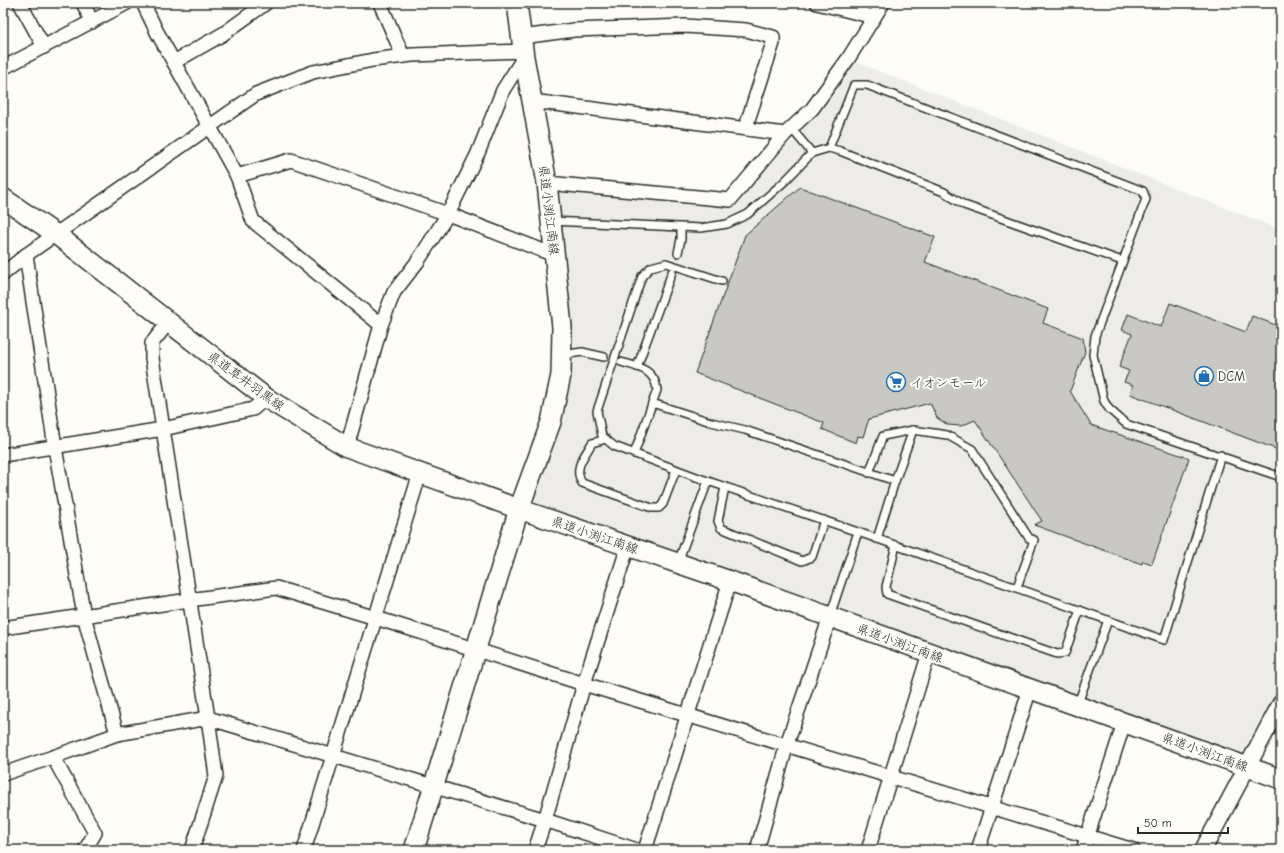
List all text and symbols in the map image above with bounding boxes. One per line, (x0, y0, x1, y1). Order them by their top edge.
street label: 県道小渕江南線 (536, 164, 562, 257)
street label: 県道草井羽黒線 (205, 348, 288, 414)
shop icon: DCM (1193, 365, 1215, 387)
place label: DCM (1218, 369, 1245, 384)
supermarket icon: イオンモール (885, 371, 907, 393)
place label: イオンモール (910, 375, 987, 390)
street label: 県道小渕江南線 (550, 513, 641, 557)
street label: 県道小渕江南線 (855, 620, 946, 666)
street label: 県道小渕江南線 (1160, 729, 1251, 775)
scale bar (1138, 809, 1228, 835)
text: 50 m (1144, 816, 1172, 830)

